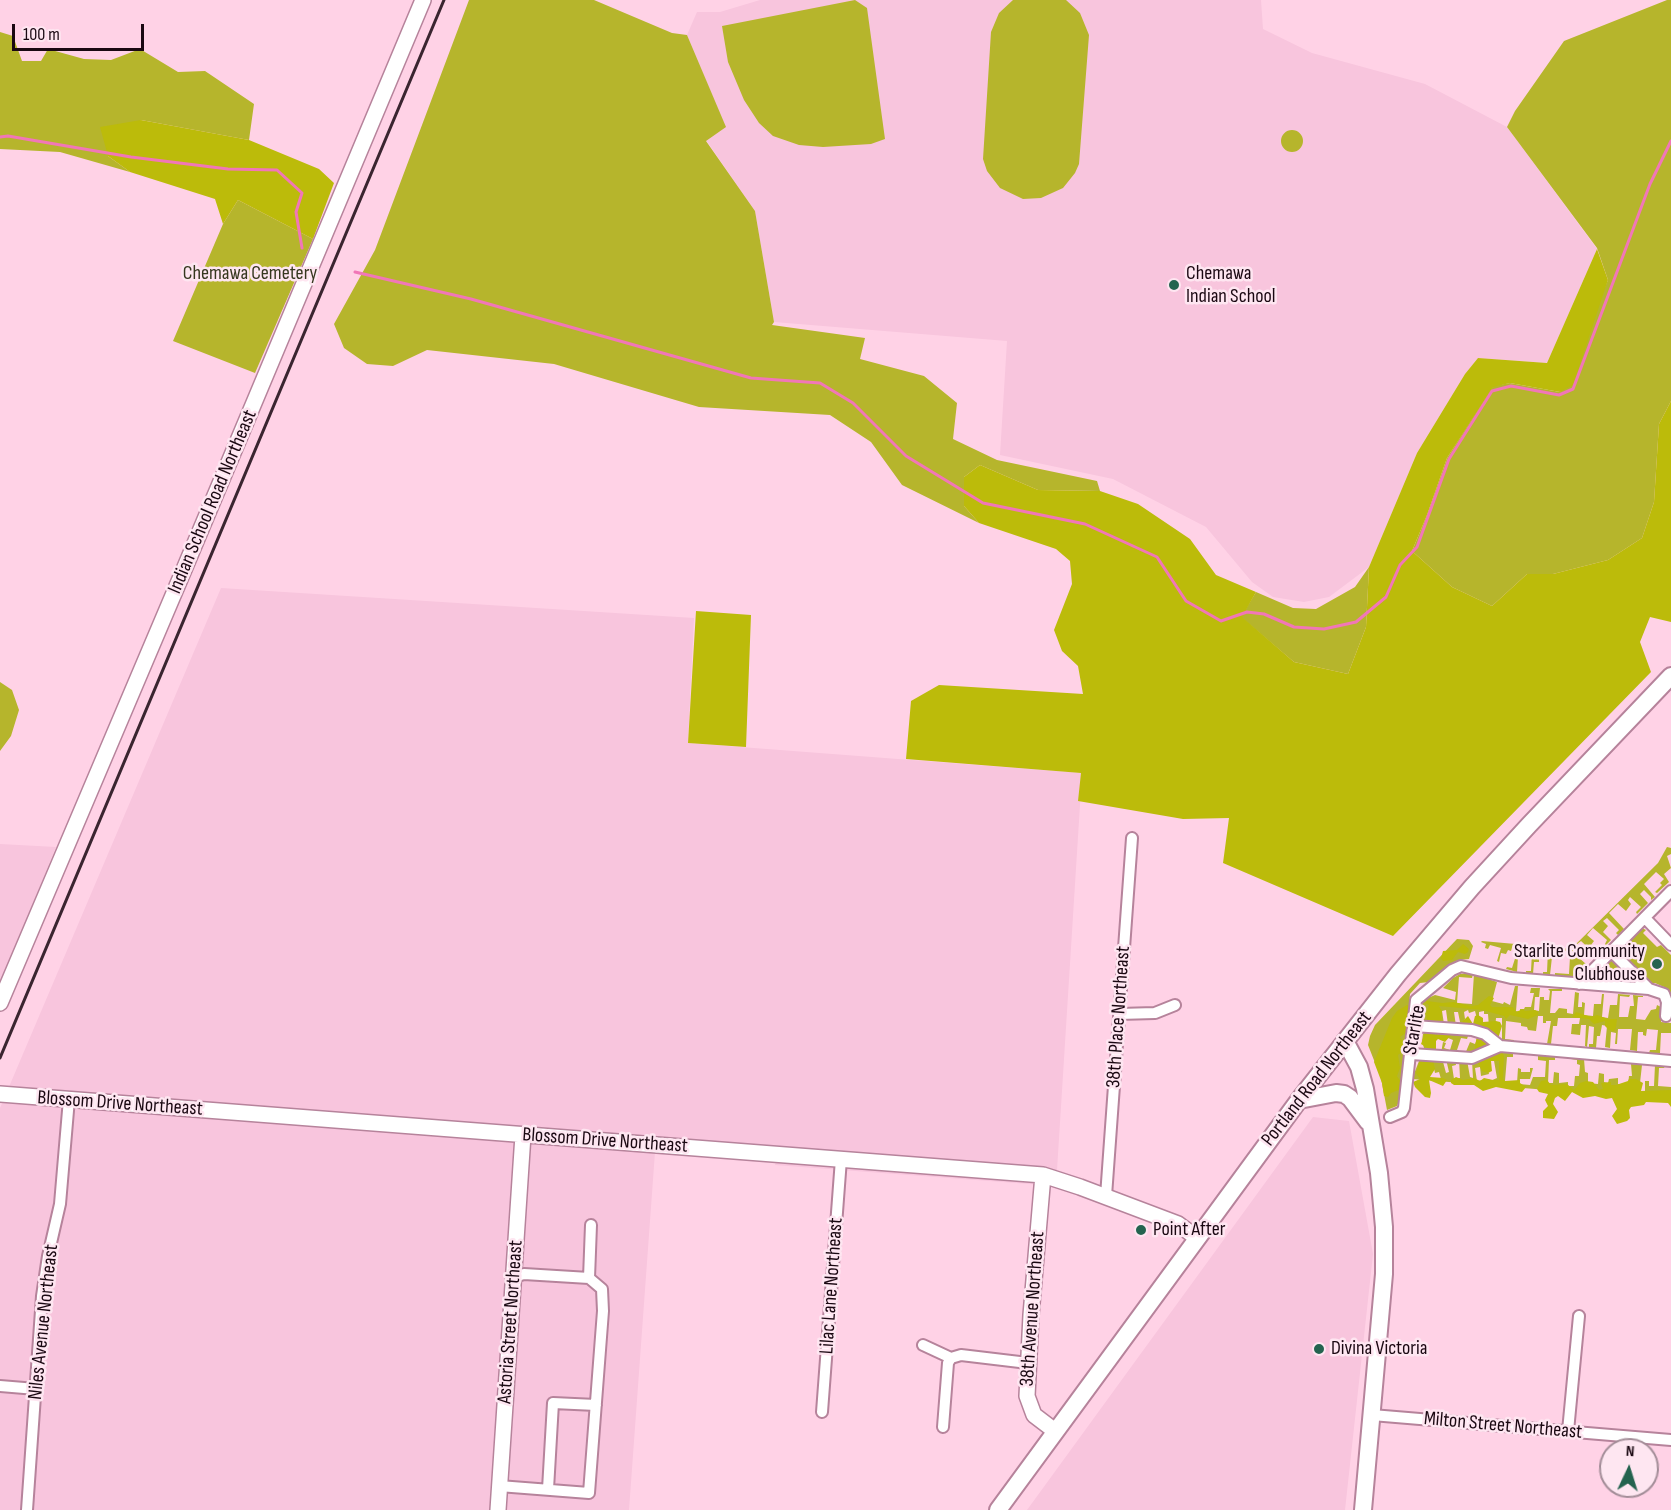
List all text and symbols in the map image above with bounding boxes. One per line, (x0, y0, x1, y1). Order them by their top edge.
scale bar (15, 12, 147, 50)
text: 100 m (23, 24, 60, 45)
park label: Chemawa Cemetery (183, 262, 317, 286)
place label: Chemawa Indian School (1186, 262, 1276, 309)
marker: Chemawa Indian School (1167, 278, 1181, 292)
street label: Indian School Road Northeast (163, 406, 263, 598)
place label: Starlite Community Clubhouse (1514, 940, 1645, 987)
street label: 38th Place Northeast (1102, 945, 1136, 1089)
marker: Starlite Community Clubhouse (1650, 957, 1664, 971)
street label: Starlite (1399, 1003, 1431, 1057)
street label: Portland Road Northeast (1257, 1007, 1377, 1151)
street label: Blossom Drive Northeast (37, 1086, 203, 1122)
street label: Blossom Drive Northeast (522, 1123, 688, 1159)
street label: Lilac Lane Northeast (815, 1217, 849, 1355)
place label: Point After (1153, 1218, 1226, 1242)
marker: Point After (1134, 1223, 1148, 1237)
street label: 38th Avenue Northeast (1016, 1231, 1050, 1387)
street label: Astoria Street Northeast (493, 1239, 529, 1405)
street label: Niles Avenue Northeast (24, 1243, 64, 1401)
place label: Divina Victoria (1331, 1337, 1427, 1361)
marker: Divina Victoria (1312, 1342, 1326, 1356)
street label: Milton Street Northeast (1423, 1407, 1583, 1445)
north arrow (1599, 1438, 1659, 1498)
text: N (1625, 1442, 1635, 1461)

